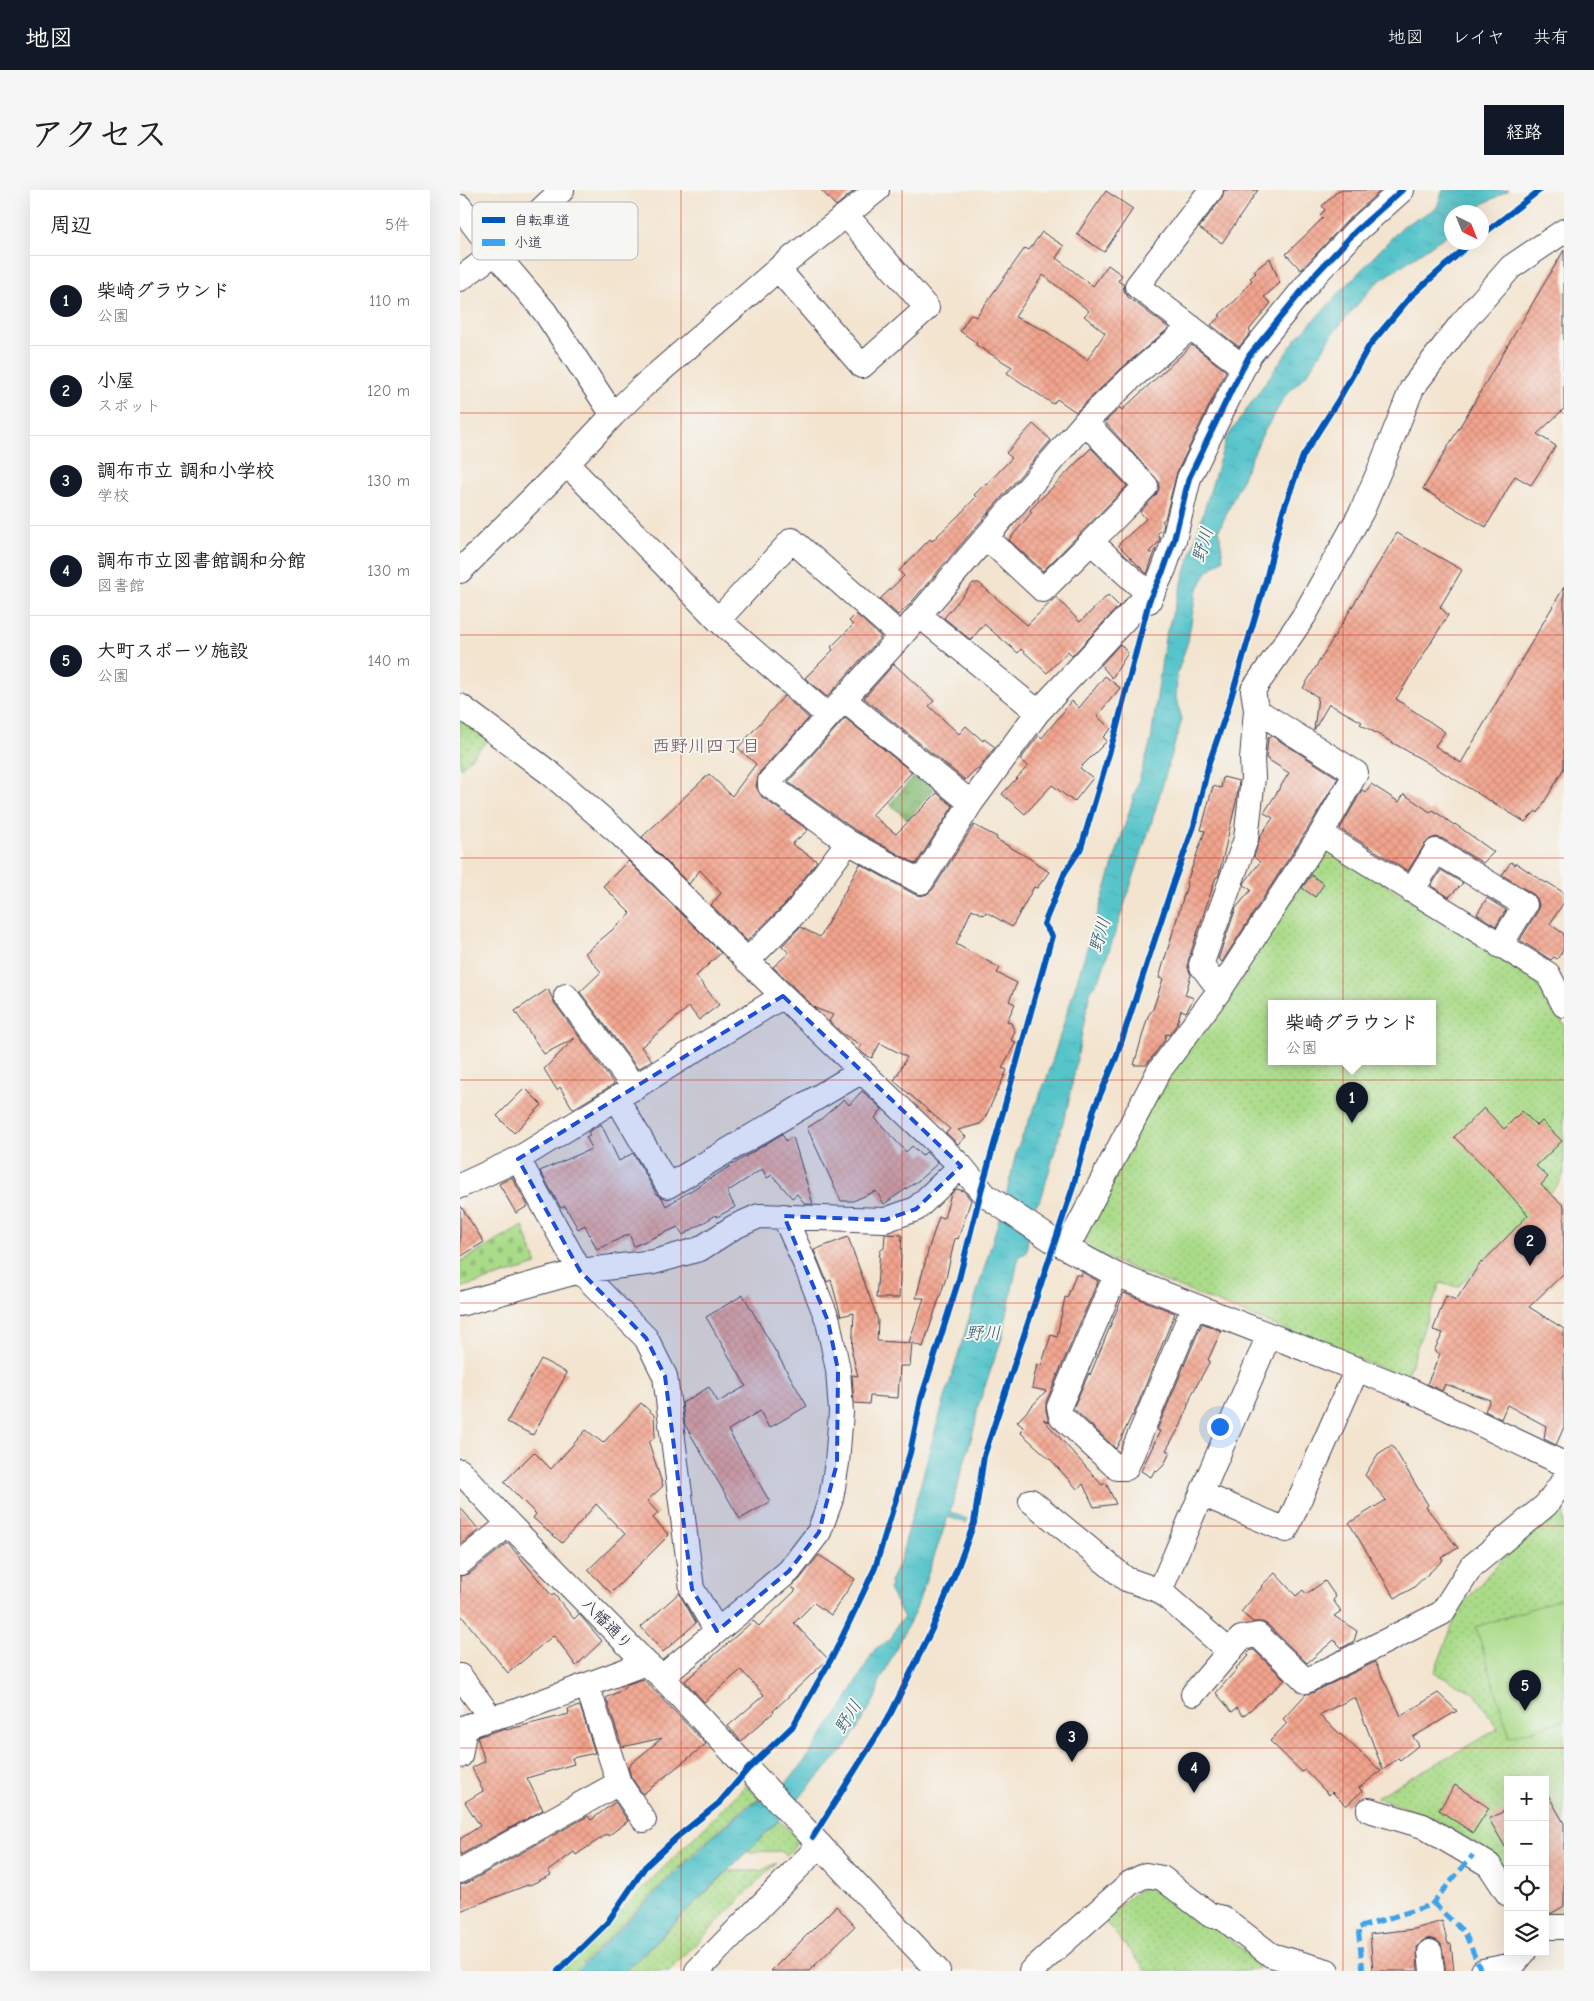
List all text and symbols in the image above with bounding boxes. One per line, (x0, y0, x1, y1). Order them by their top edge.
text: 地図 (25, 24, 73, 52)
text: 地図 (1388, 27, 1424, 48)
text: レイヤ (1452, 27, 1505, 48)
text: 共有 (1533, 27, 1569, 48)
button: 経路 (1484, 105, 1564, 155)
text: アクセス (30, 114, 168, 155)
legend (472, 202, 638, 260)
north arrow (1444, 205, 1489, 250)
text: 自転車道 (514, 212, 570, 229)
text: 周辺 (50, 213, 92, 237)
text: 5件 (385, 216, 410, 234)
text: 小道 (514, 234, 542, 251)
text: 柴崎グラウンド (97, 280, 230, 302)
text: 1 (63, 292, 69, 310)
text: 110 m (369, 292, 410, 310)
text: 公園 (97, 307, 129, 325)
text: 小屋 (97, 370, 135, 392)
text: 2 (62, 382, 70, 400)
text: 120 m (367, 382, 410, 400)
text: スポット (97, 397, 161, 415)
text: 調布市立 調和小学校 (97, 460, 275, 482)
text: 3 (62, 472, 70, 490)
text: 130 m (367, 472, 410, 490)
text: 学校 (97, 487, 129, 505)
water label: 野川 (1188, 525, 1218, 565)
text: 調布市立図書館調和分館 (97, 550, 306, 572)
text: 4 (62, 562, 70, 580)
text: 130 m (367, 562, 410, 580)
text: 図書館 (97, 577, 145, 595)
text: 大町スポーツ施設 (97, 640, 249, 662)
text: 5 (62, 652, 70, 670)
text: 140 m (368, 652, 410, 670)
text: 公園 (97, 667, 129, 685)
district label: 西野川四丁目 (652, 736, 760, 757)
water label: 野川 (1085, 915, 1115, 955)
popup (1268, 1000, 1436, 1065)
text: 柴崎グラウンド (1285, 1012, 1419, 1034)
text: 公園 (1285, 1039, 1318, 1057)
pin: 1 (1336, 1082, 1368, 1123)
pin: 2 (1514, 1225, 1546, 1266)
water label: 野川 (965, 1323, 1001, 1344)
your location (1207, 1414, 1233, 1440)
street label: 八幡通り (578, 1595, 636, 1653)
pin: 5 (1509, 1670, 1541, 1711)
water label: 野川 (830, 1696, 866, 1738)
pin: 3 (1056, 1721, 1088, 1762)
pin: 4 (1178, 1752, 1210, 1793)
map controls (1504, 1776, 1549, 1956)
button: + (1504, 1776, 1549, 1821)
button: − (1504, 1821, 1549, 1866)
button: locate (1504, 1866, 1549, 1911)
button: layers (1504, 1911, 1549, 1956)

